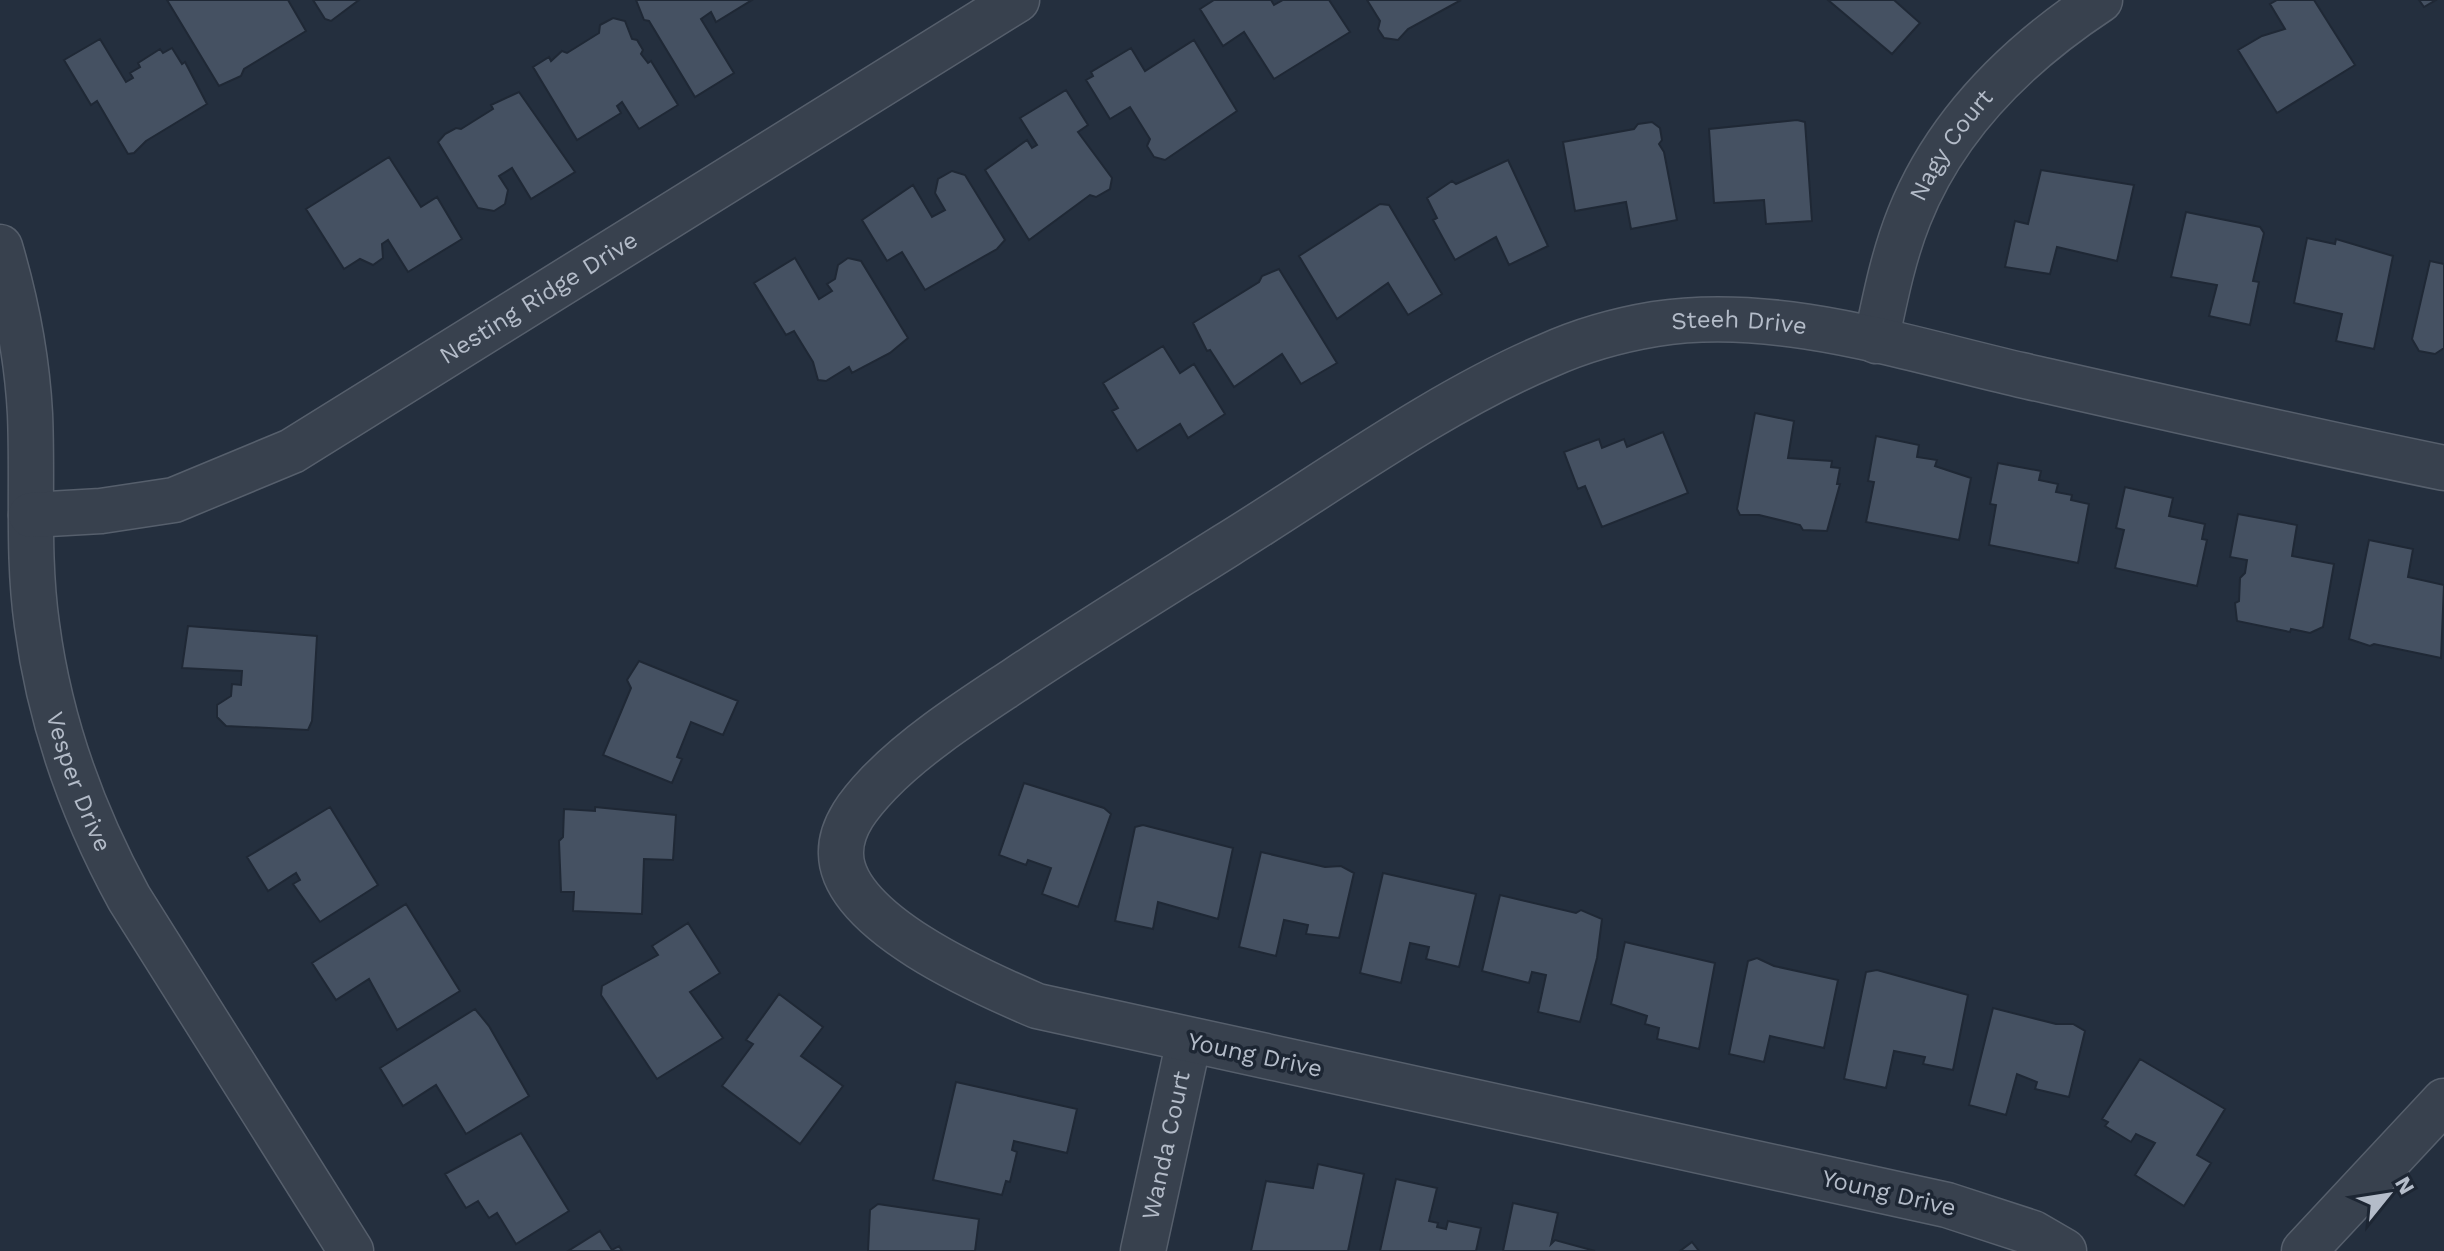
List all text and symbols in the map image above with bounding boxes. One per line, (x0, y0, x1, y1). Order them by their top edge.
street label: Nagy Court (1904, 84, 1998, 205)
street label: Nesting Ridge Drive (434, 226, 643, 370)
street label: Steeh Drive (1670, 305, 1809, 340)
street label: Vesper Drive (40, 709, 117, 856)
street label: Young Drive (1185, 1027, 1325, 1083)
street label: Wanda Court (1136, 1068, 1196, 1223)
north arrow (2348, 1155, 2428, 1235)
street label: Young Drive (1819, 1164, 1959, 1222)
text: N (2390, 1172, 2420, 1199)

